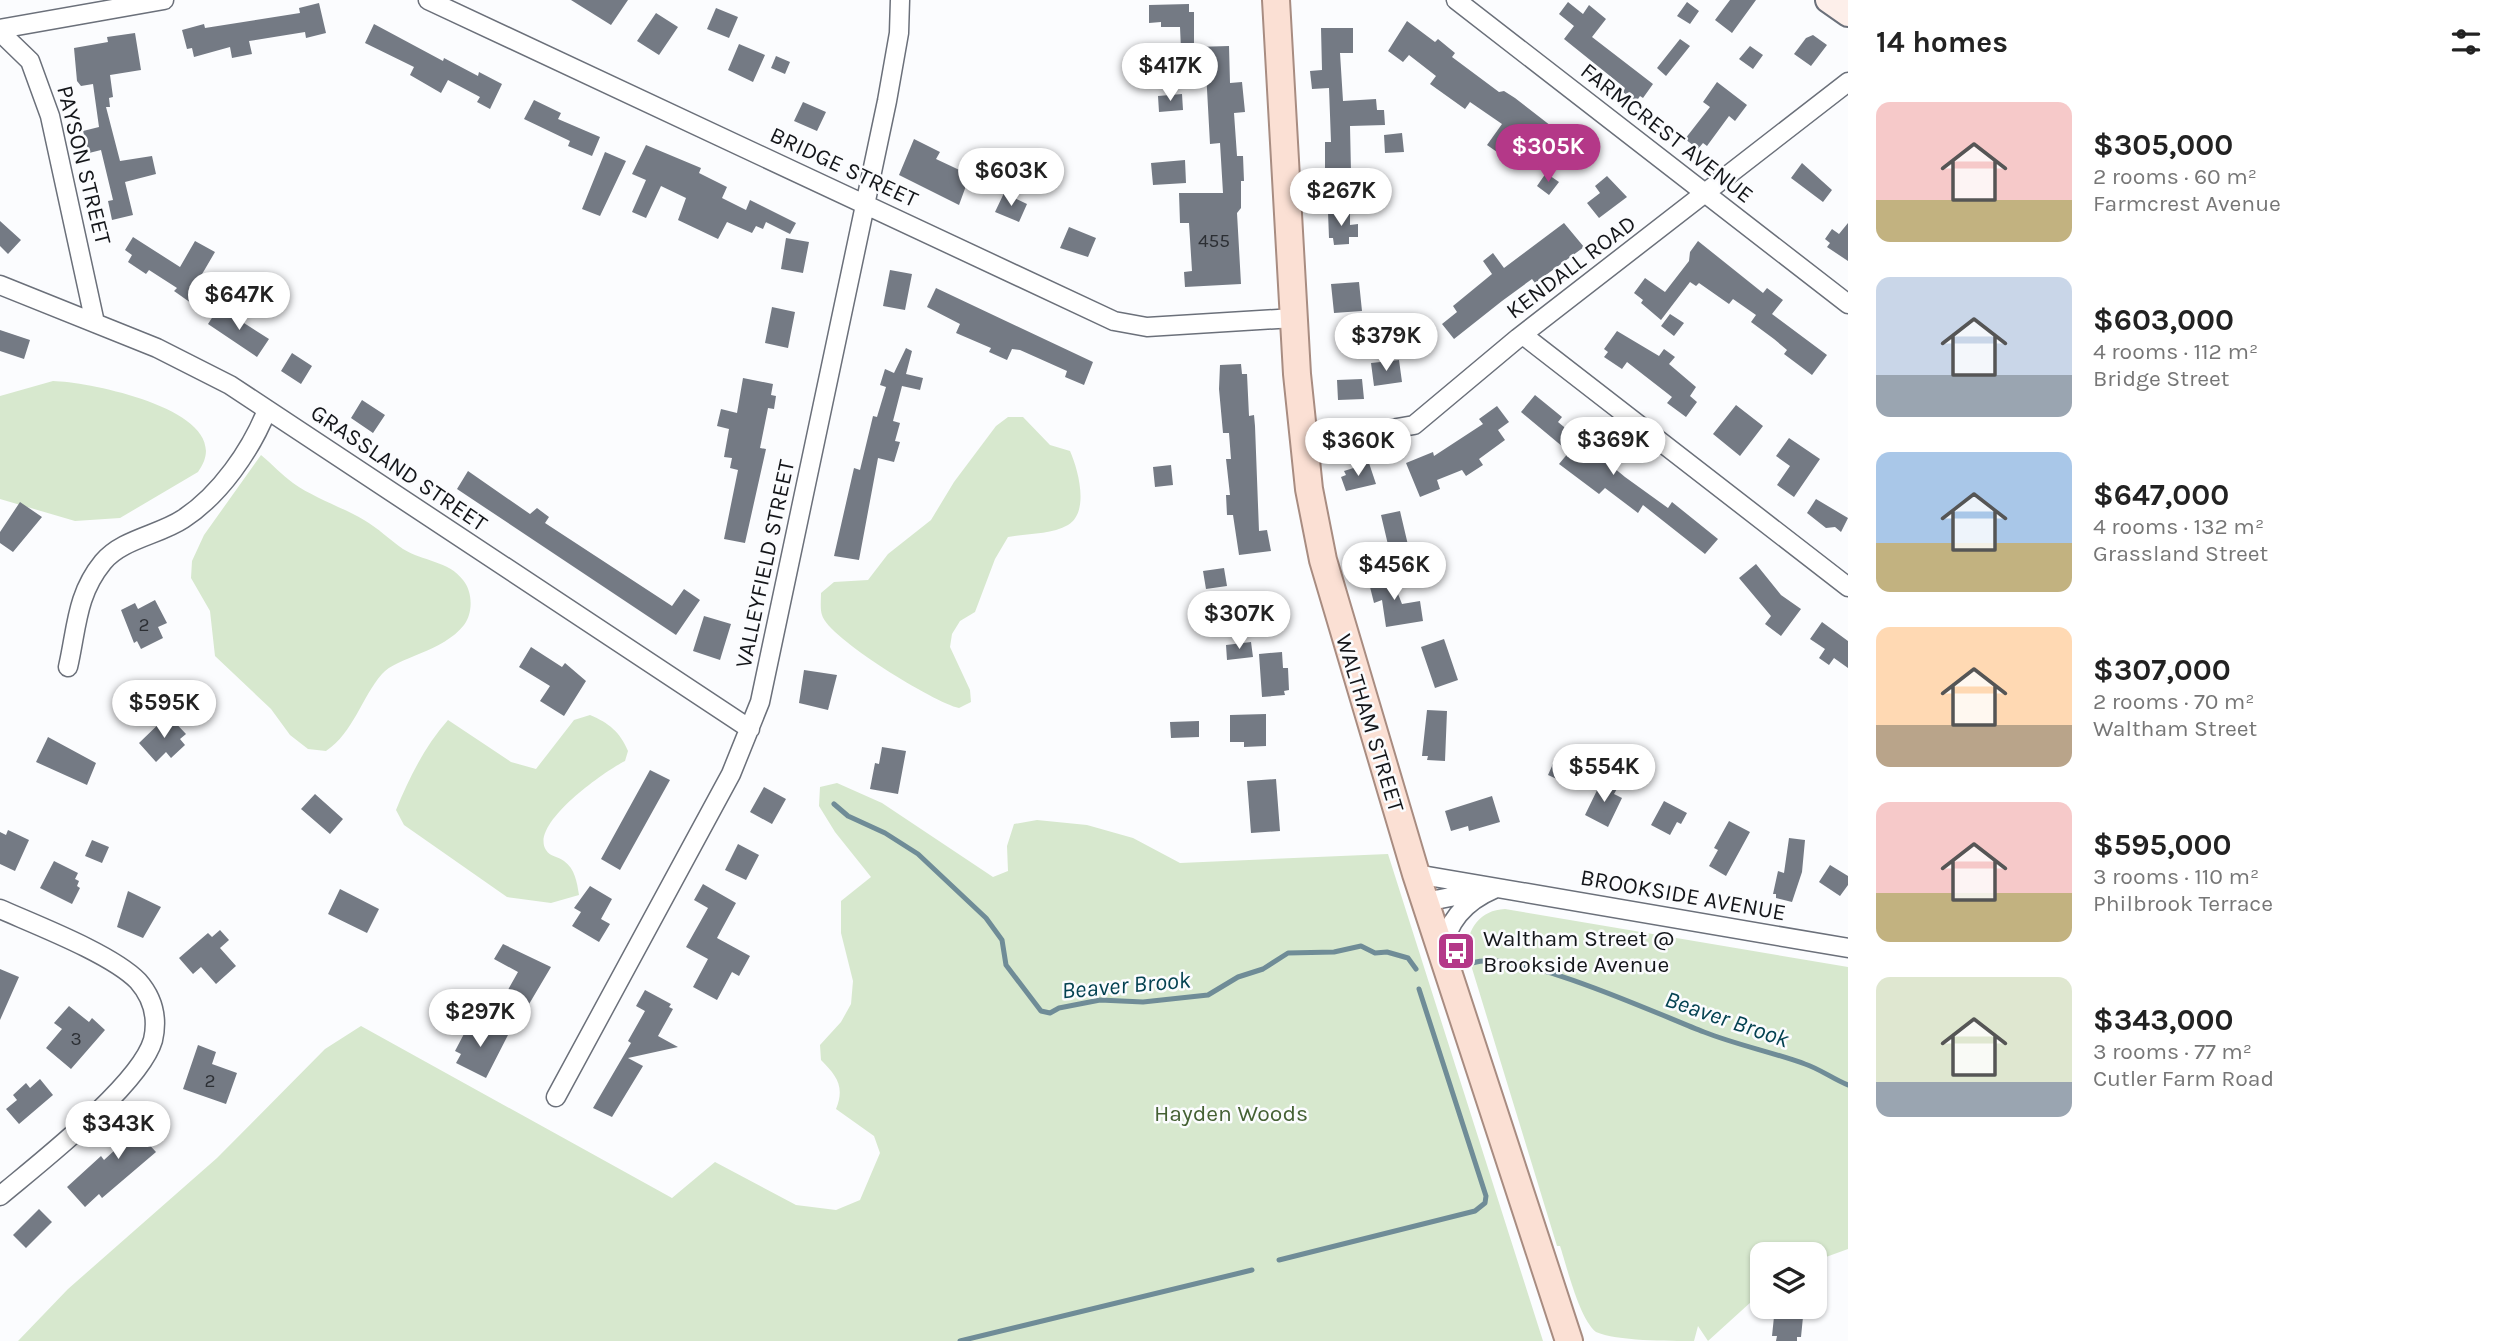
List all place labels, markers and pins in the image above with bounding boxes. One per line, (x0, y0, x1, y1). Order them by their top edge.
pin: $417K (1121, 43, 1219, 103)
pin: $305K (1499, 124, 1597, 184)
pin: $603K (962, 148, 1060, 208)
pin: $267K (1292, 168, 1390, 228)
pin: $647K (190, 272, 288, 332)
pin: $379K (1337, 314, 1435, 373)
pin: $369K (1564, 418, 1662, 477)
pin: $360K (1309, 419, 1407, 478)
pin: $456K (1345, 542, 1443, 602)
pin: $307K (1190, 592, 1288, 651)
pin: $595K (115, 680, 213, 740)
pin: $554K (1555, 744, 1653, 804)
place label: Waltham Street @ Brookside Avenue (1483, 925, 1674, 978)
bus stop icon: Waltham Street @ Brookside Avenue (1435, 930, 1477, 972)
pin: $297K (431, 990, 529, 1049)
pin: $343K (69, 1102, 167, 1161)

